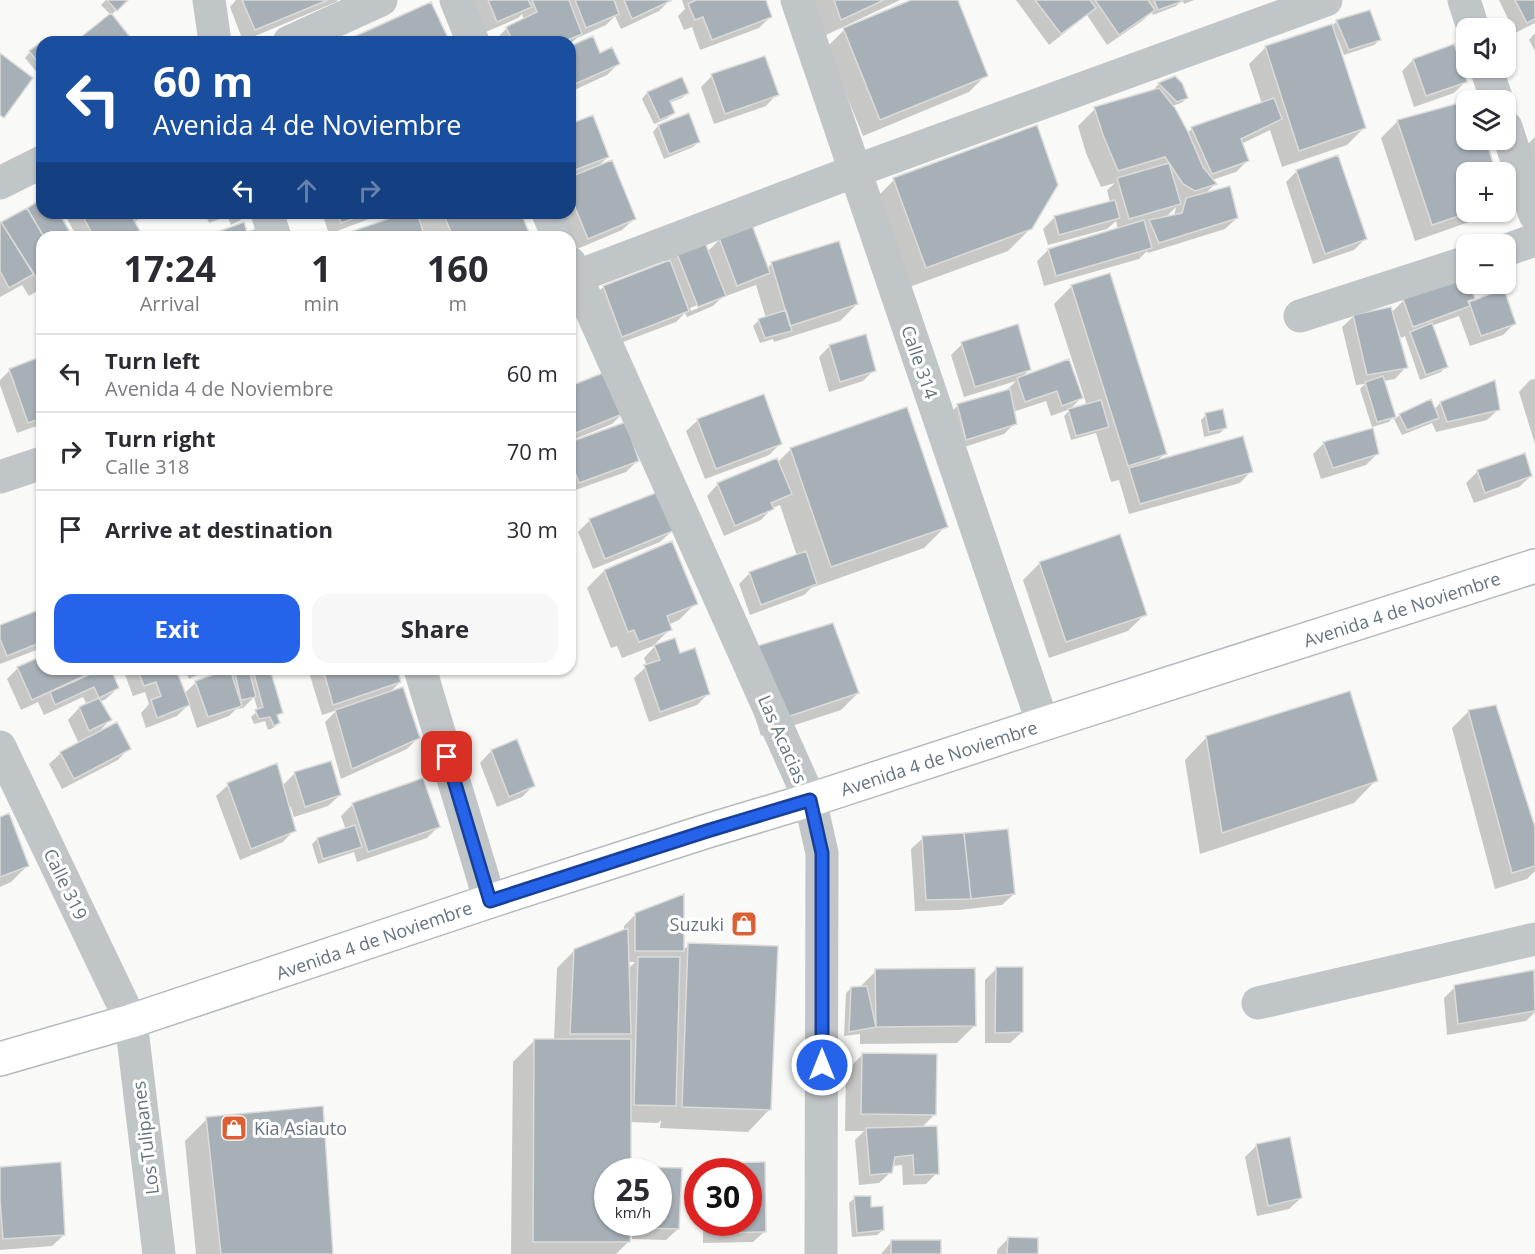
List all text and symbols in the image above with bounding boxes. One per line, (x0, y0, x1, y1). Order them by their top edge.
map controls (1456, 18, 1516, 294)
button: sound (1456, 18, 1516, 78)
text: 60 m (153, 52, 253, 109)
icon: left (54, 60, 132, 138)
button: layers (1456, 90, 1516, 150)
text: Avenida 4 de Noviembre (153, 106, 462, 143)
button: + (1456, 162, 1516, 222)
icon: left (227, 174, 260, 207)
icon: ahead (290, 174, 323, 207)
icon: right (353, 174, 386, 207)
button: − (1456, 234, 1516, 294)
text: 17:24 (123, 244, 216, 293)
text: 1 (311, 244, 332, 293)
text: 160 (427, 244, 489, 293)
text: Arrival (140, 290, 200, 317)
text: min (303, 290, 339, 317)
text: m (448, 290, 467, 317)
street label: Calle 314 (896, 322, 944, 402)
text: Turn left (105, 345, 200, 375)
icon: left (54, 357, 87, 390)
text: 60 m (507, 358, 558, 388)
text: Avenida 4 de Noviembre (105, 375, 334, 402)
text: Turn right (105, 423, 216, 453)
icon: right (54, 435, 87, 468)
text: 70 m (507, 436, 558, 466)
text: Calle 318 (105, 453, 190, 480)
icon: arrive (54, 513, 87, 546)
text: Arrive at destination (105, 514, 333, 544)
text: 30 m (507, 514, 558, 544)
street label: Avenida 4 de Noviembre (1300, 566, 1504, 652)
button: Exit (54, 594, 300, 663)
button: Share (312, 594, 558, 663)
street label: Las Acacias (753, 691, 813, 787)
street label: Avenida 4 de Noviembre (837, 715, 1041, 801)
pin (421, 731, 472, 782)
icon: arrive (430, 740, 463, 773)
street label: Calle 319 (39, 845, 93, 923)
street label: Avenida 4 de Noviembre (273, 895, 475, 985)
shop icon: Suzuki (729, 909, 759, 939)
place label: Suzuki (670, 912, 724, 936)
position arrow (790, 1033, 854, 1097)
street label: Los Tulipanes (126, 1080, 164, 1196)
shop icon: Kia Asiauto (219, 1113, 249, 1143)
place label: Kia Asiauto (254, 1116, 347, 1140)
speed limit sign: 30 (684, 1158, 762, 1236)
text: 25 (616, 1169, 650, 1210)
text: km/h (615, 1202, 651, 1222)

